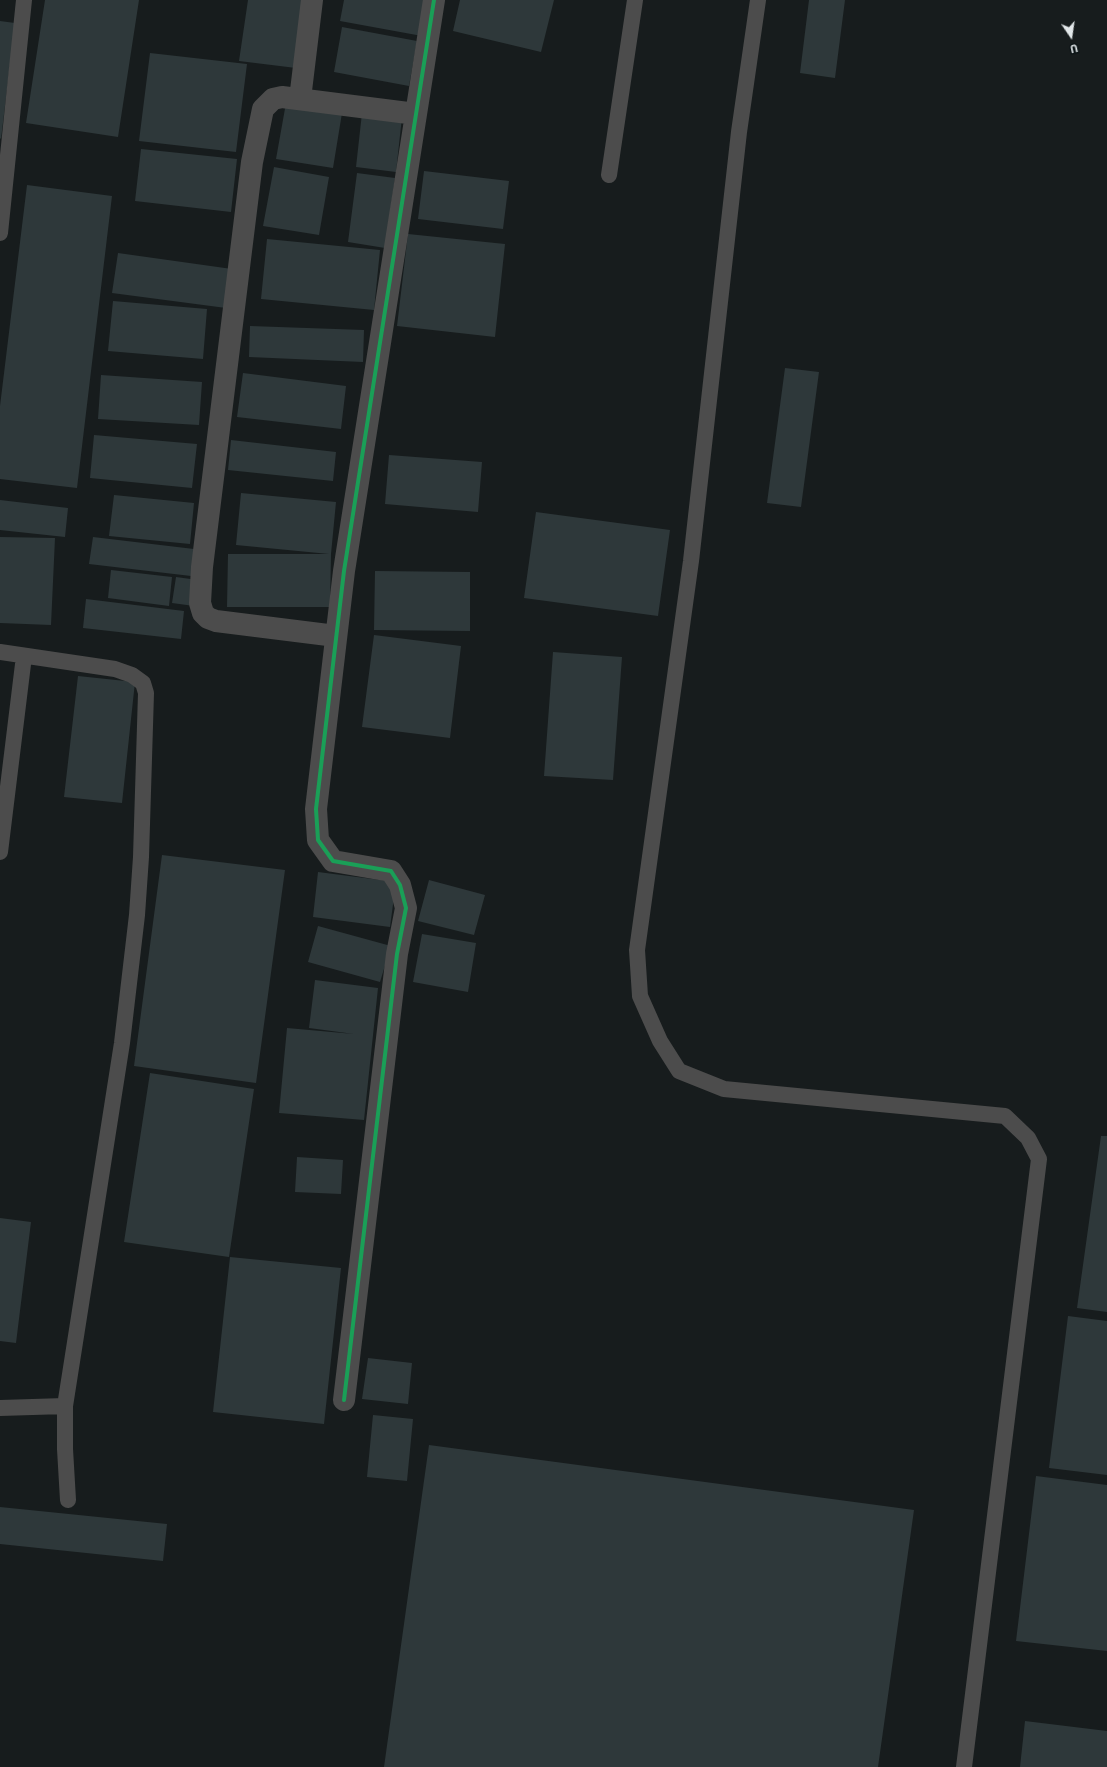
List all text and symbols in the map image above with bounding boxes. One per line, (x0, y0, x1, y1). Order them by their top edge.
north arrow (1051, 16, 1091, 56)
text: U (1069, 41, 1079, 55)

